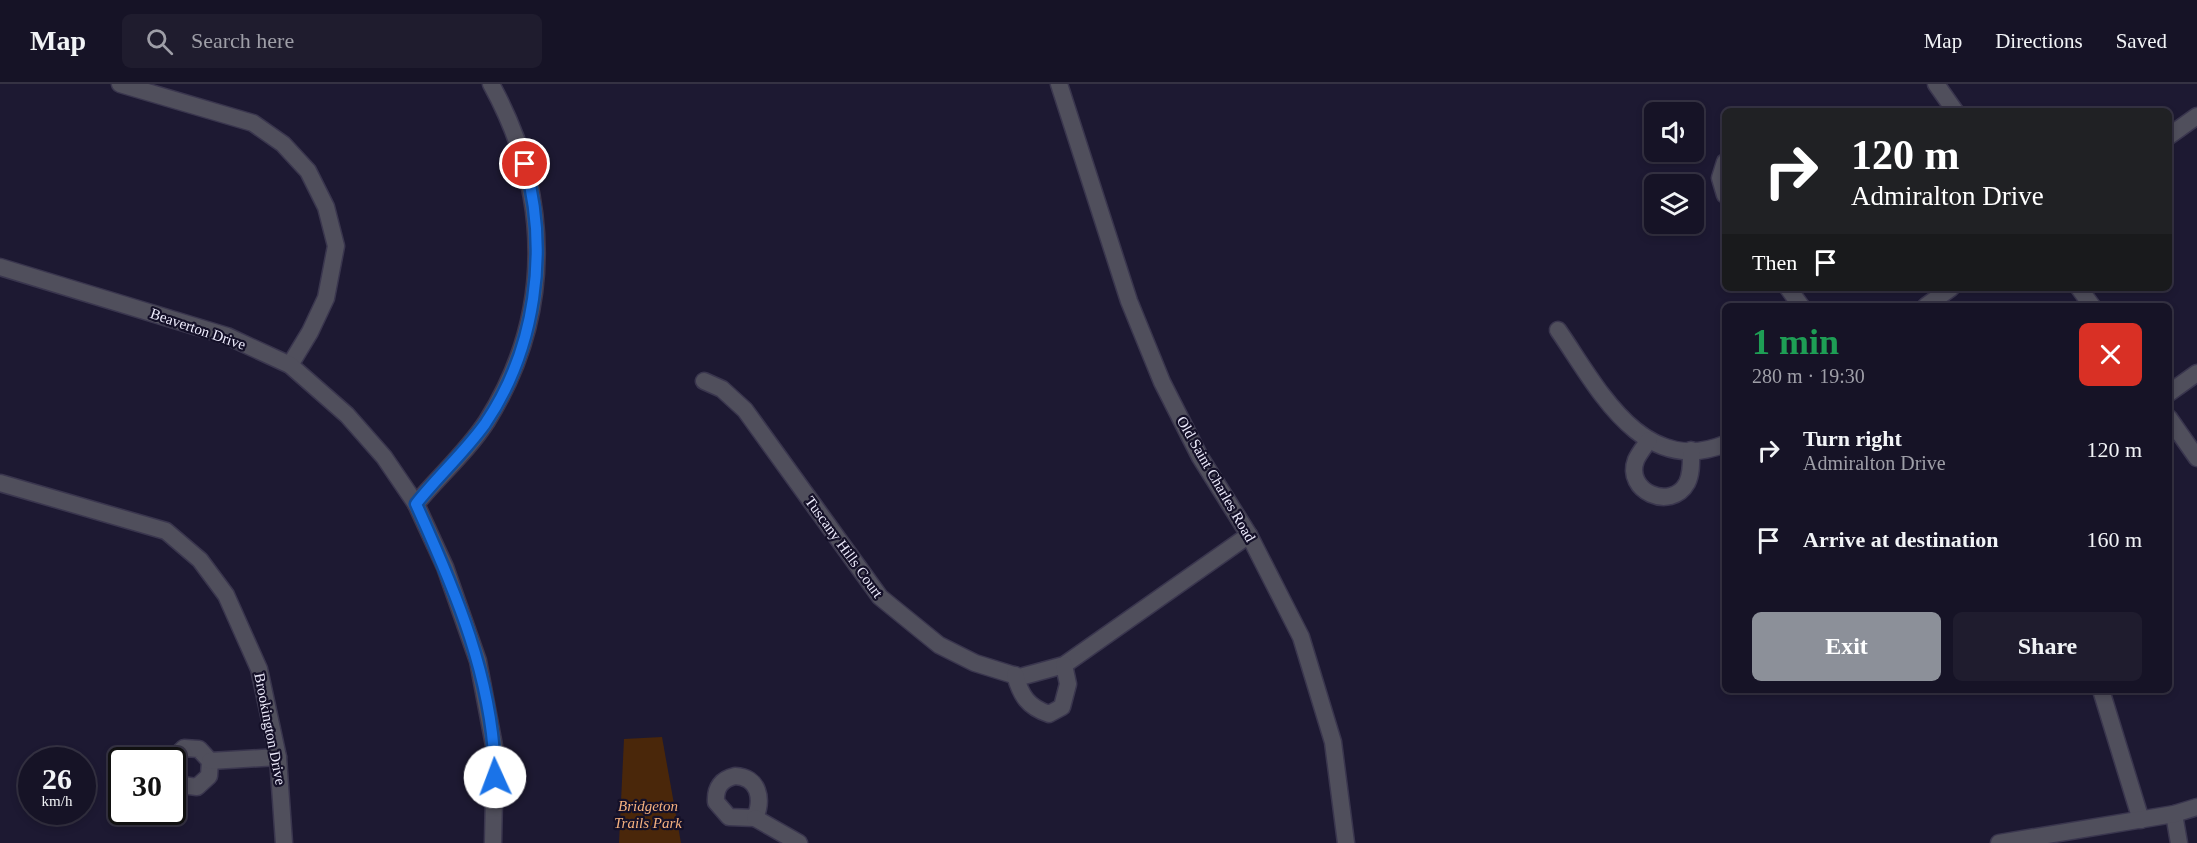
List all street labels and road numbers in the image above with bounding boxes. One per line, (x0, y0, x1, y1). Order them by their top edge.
street label: Beaverton Drive (148, 305, 248, 353)
street label: Old Saint Charles Road (1174, 413, 1259, 545)
street label: Tuscany Hills Court (802, 493, 887, 601)
street label: Brookington Drive (251, 672, 289, 787)

